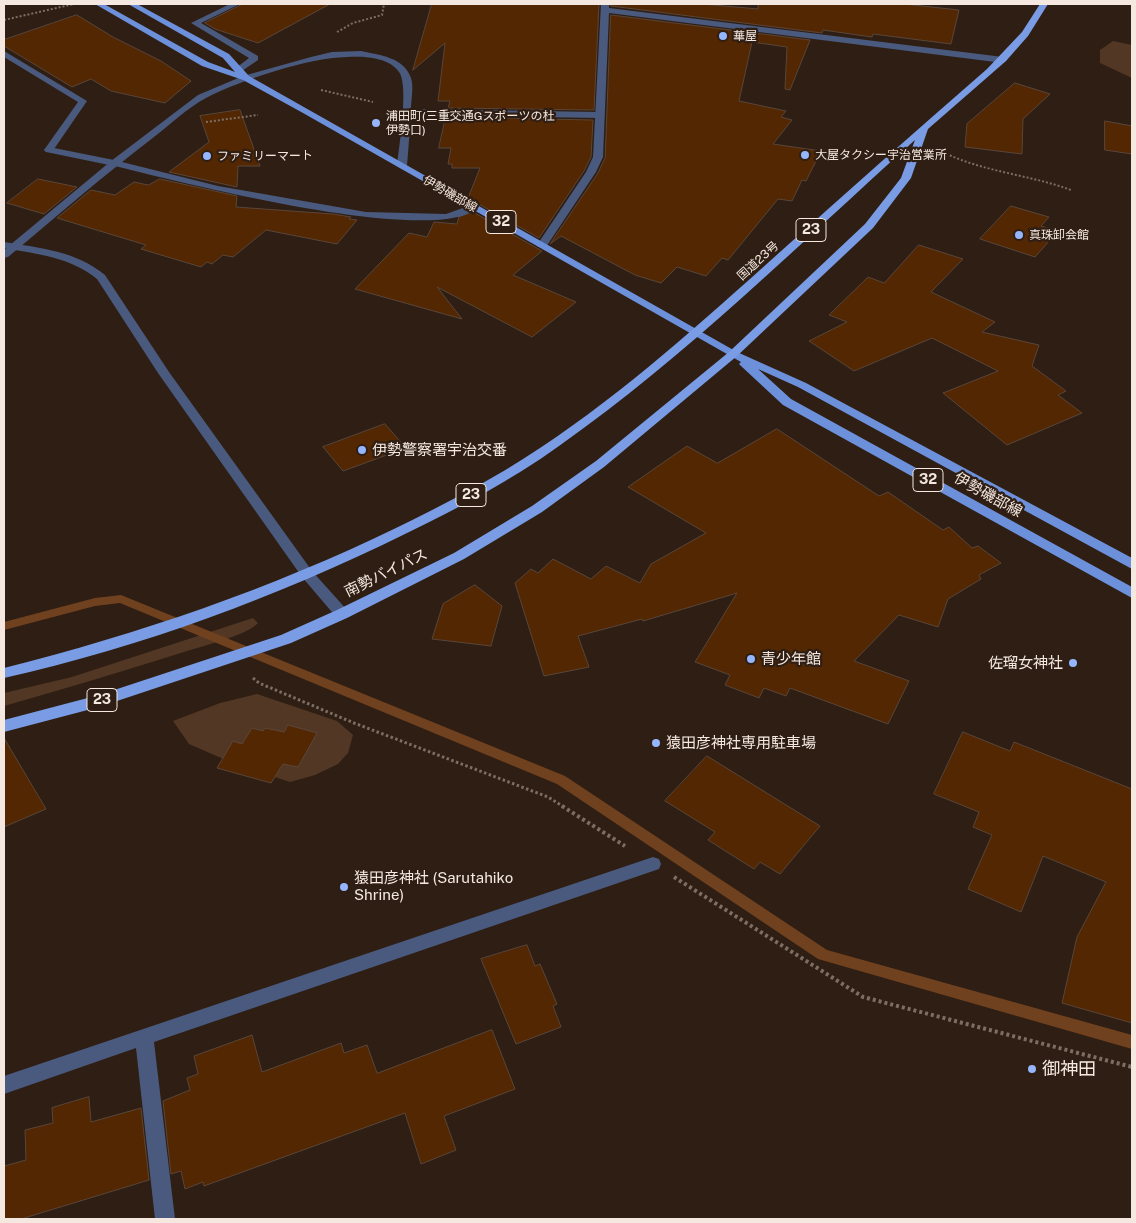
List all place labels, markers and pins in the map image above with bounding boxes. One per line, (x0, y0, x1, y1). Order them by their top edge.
place label: 華屋 (733, 29, 757, 43)
marker: 華屋 (717, 30, 729, 42)
place label: 浦田町(三重交通Gスポーツの杜 伊勢口) (386, 109, 554, 137)
marker: 浦田町(三重交通Gスポーツの杜 伊勢口) (370, 117, 382, 129)
place label: 大屋タクシー宇治営業所 (815, 148, 947, 162)
place label: ファミリーマート (217, 149, 313, 163)
marker: 大屋タクシー宇治営業所 (799, 149, 811, 161)
marker: ファミリーマート (201, 150, 213, 162)
place label: 真珠卸会館 (1029, 228, 1089, 242)
marker: 真珠卸会館 (1013, 229, 1025, 241)
place label: 伊勢警察署宇治交番 (372, 441, 507, 459)
marker: 伊勢警察署宇治交番 (356, 444, 368, 456)
place label: 青少年館 (761, 650, 821, 668)
marker: 青少年館 (745, 653, 757, 665)
place label: 佐瑠女神社 (988, 654, 1063, 672)
marker: 佐瑠女神社 (1067, 657, 1079, 669)
place label: 猿田彦神社専用駐車場 (666, 734, 816, 752)
marker: 猿田彦神社専用駐車場 (650, 737, 662, 749)
place label: 猿田彦神社 (Sarutahiko Shrine) (354, 869, 513, 904)
marker: 猿田彦神社 (Sarutahiko Shrine) (338, 881, 350, 893)
place label: 御神田 (1042, 1058, 1096, 1080)
marker: 御神田 (1026, 1063, 1038, 1075)

